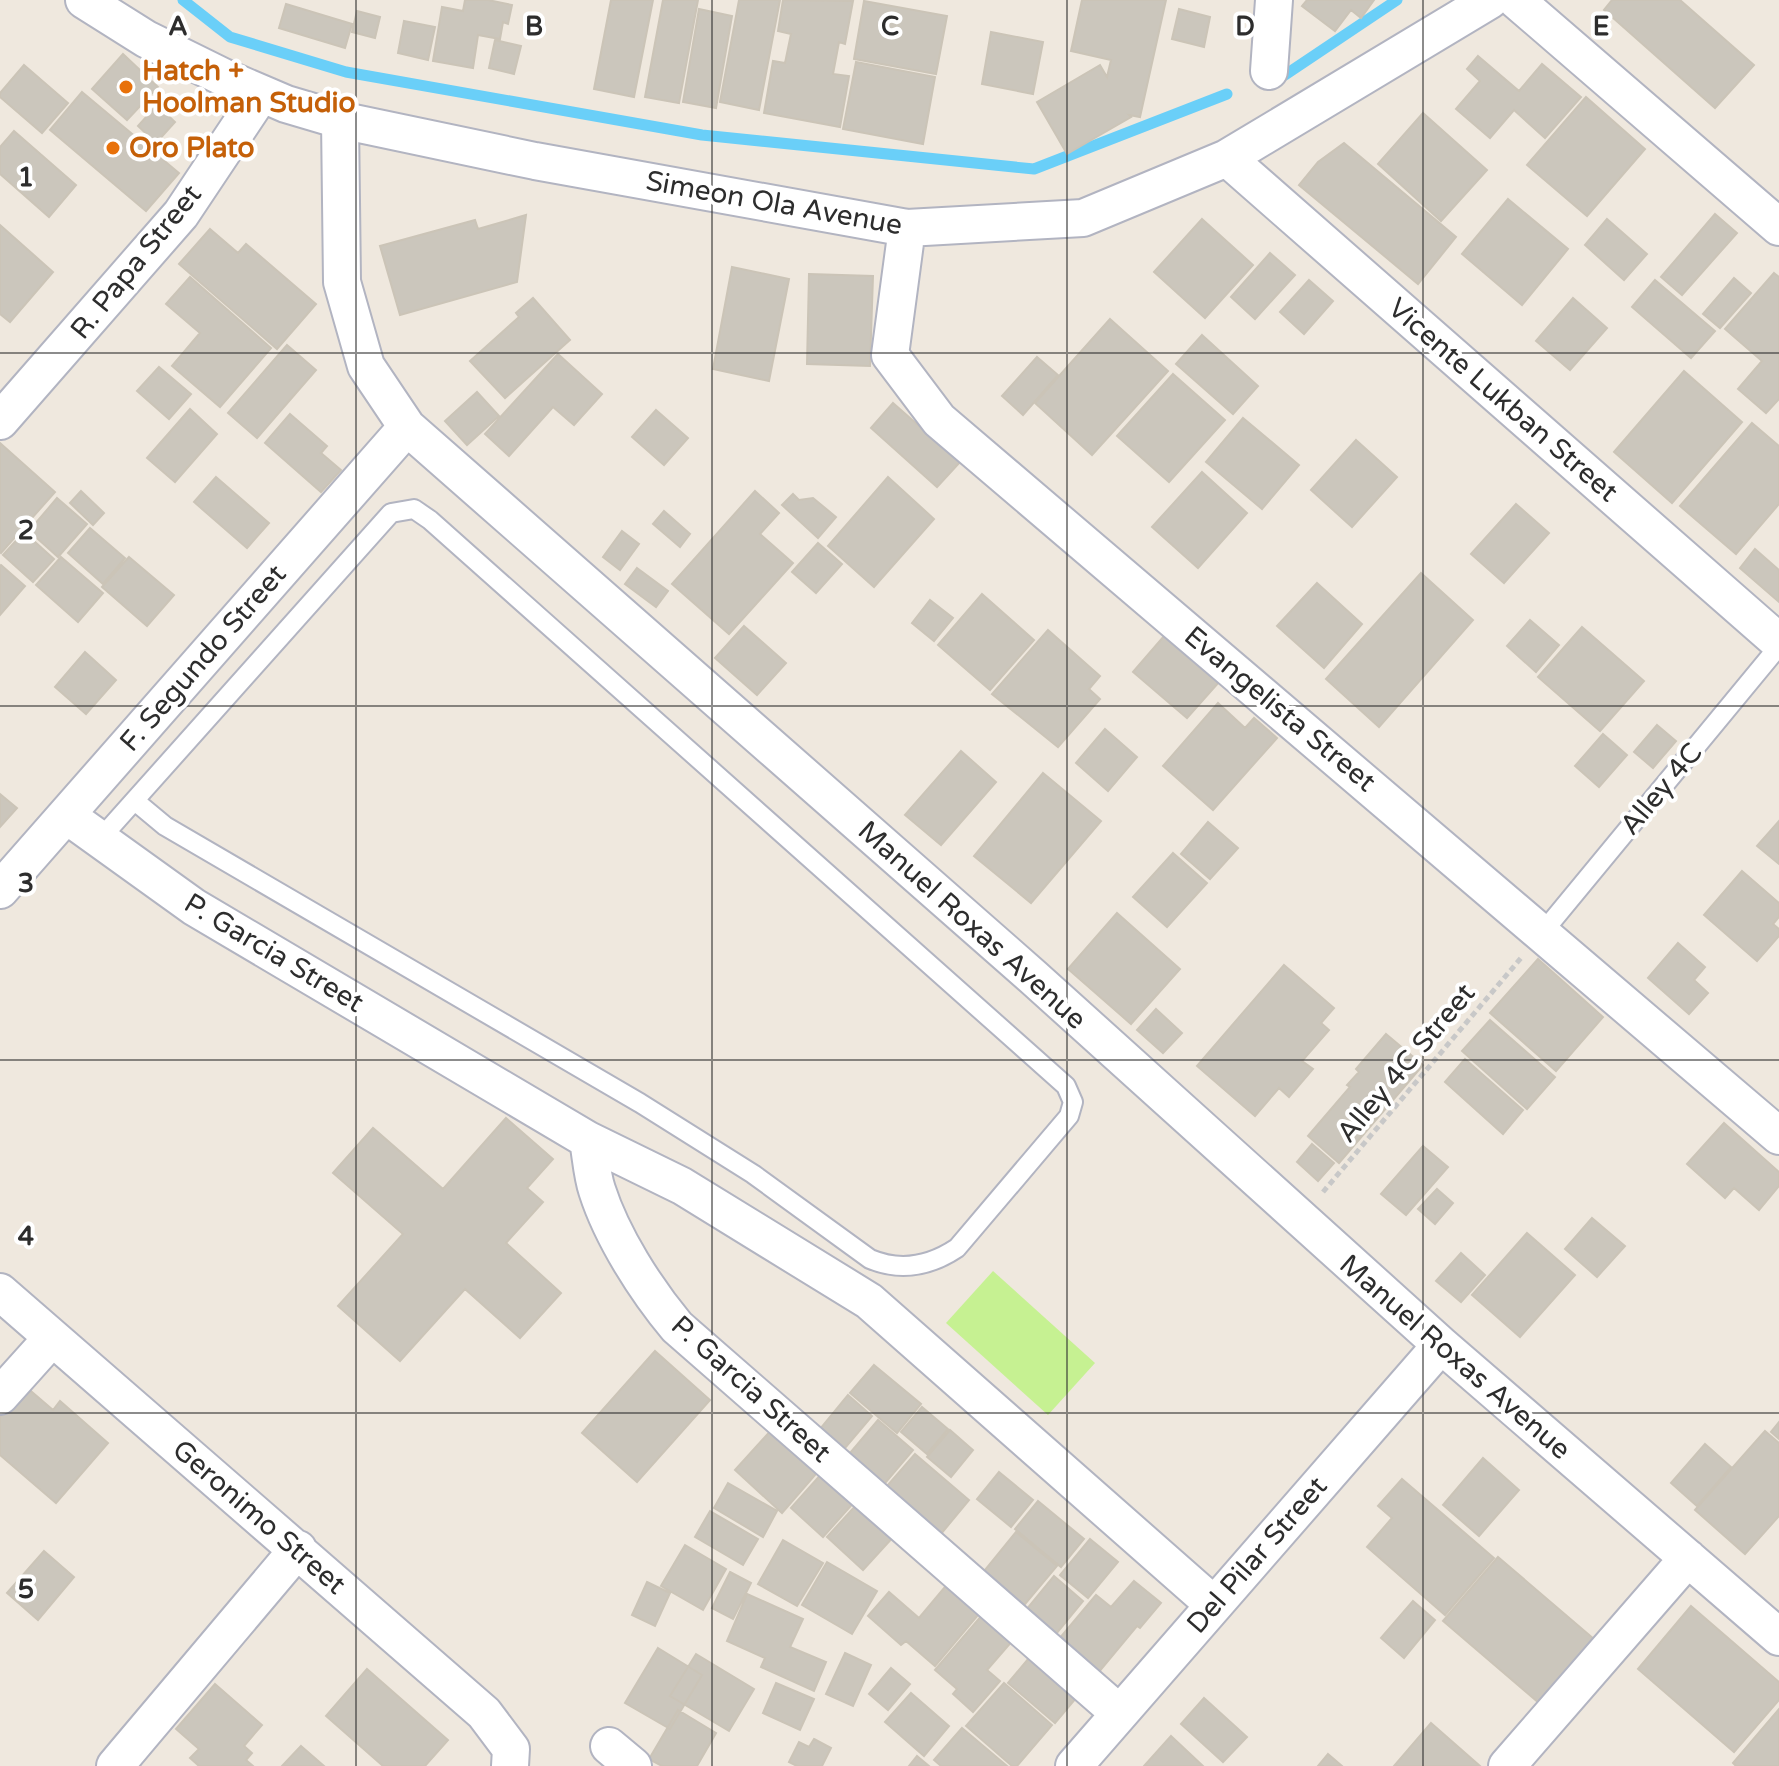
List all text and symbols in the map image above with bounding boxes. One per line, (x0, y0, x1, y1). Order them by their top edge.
text: A (168, 11, 188, 42)
text: B (525, 11, 543, 42)
text: C (881, 11, 899, 42)
text: D (1235, 11, 1255, 42)
text: E (1593, 11, 1609, 42)
place label: Hatch + Hoolman Studio (142, 54, 356, 120)
marker: Hatch + Hoolman Studio (117, 78, 135, 96)
place label: Oro Plato (129, 131, 255, 165)
marker: Oro Plato (104, 139, 122, 157)
text: 1 (18, 162, 34, 193)
street label: Simeon Ola Avenue (643, 164, 905, 242)
street label: R. Papa Street (63, 178, 209, 346)
street label: Vicente Lukban Street (1381, 291, 1625, 509)
text: 2 (18, 515, 34, 546)
street label: F. Segundo Street (113, 557, 294, 758)
street label: Evangelista Street (1177, 619, 1383, 799)
street label: Alley 4C (1613, 736, 1709, 842)
street label: Manuel Roxas Avenue (851, 814, 1093, 1036)
text: 3 (18, 868, 34, 899)
street label: P. Garcia Street (178, 886, 370, 1020)
street label: Alley 4C Street (1330, 976, 1483, 1149)
text: 4 (18, 1221, 34, 1252)
street label: Manuel Roxas Avenue (1332, 1247, 1578, 1467)
street label: P. Garcia Street (664, 1308, 838, 1470)
street label: Geronimo Street (165, 1433, 353, 1602)
street label: Del Pilar Street (1180, 1469, 1335, 1640)
text: 5 (18, 1574, 34, 1605)

